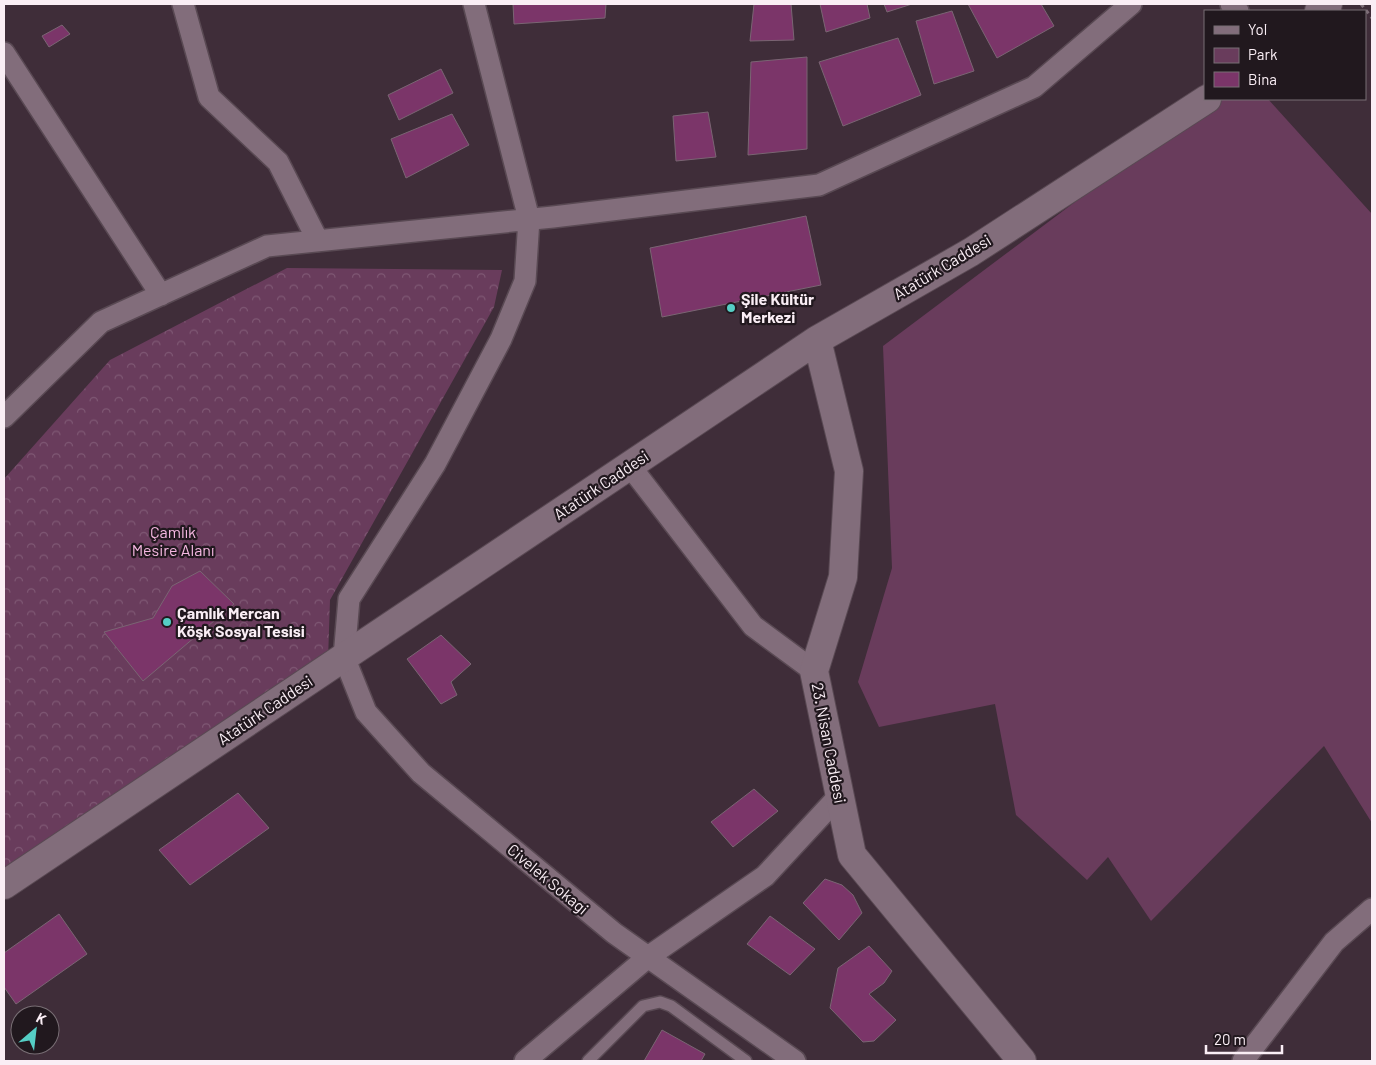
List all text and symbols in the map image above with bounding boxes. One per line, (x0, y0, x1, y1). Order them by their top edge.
legend (1204, 10, 1366, 100)
text: Yol (1248, 20, 1267, 38)
text: Park (1248, 45, 1278, 63)
text: Bina (1248, 70, 1277, 88)
street label: Atatürk Caddesi (890, 230, 994, 303)
place label: Şile Kültür Merkezi (741, 289, 814, 326)
marker: Şile Kültür Merkezi (725, 302, 737, 314)
street label: Atatürk Caddesi (550, 446, 652, 523)
park label: Çamlık Mesire Alanı (132, 522, 214, 559)
place label: Çamlık Mercan Köşk Sosyal Tesisi (177, 603, 305, 640)
marker: Çamlık Mercan Köşk Sosyal Tesisi (161, 616, 173, 628)
street label: Atatürk Caddesi (214, 671, 316, 748)
street label: 23. Nisan Caddesi (808, 681, 850, 805)
street label: Civelek Sokagi (504, 839, 593, 918)
north arrow (10, 1005, 60, 1055)
text: K (33, 1009, 49, 1028)
scale bar (1206, 1022, 1282, 1054)
text: 20 m (1214, 1030, 1246, 1048)

